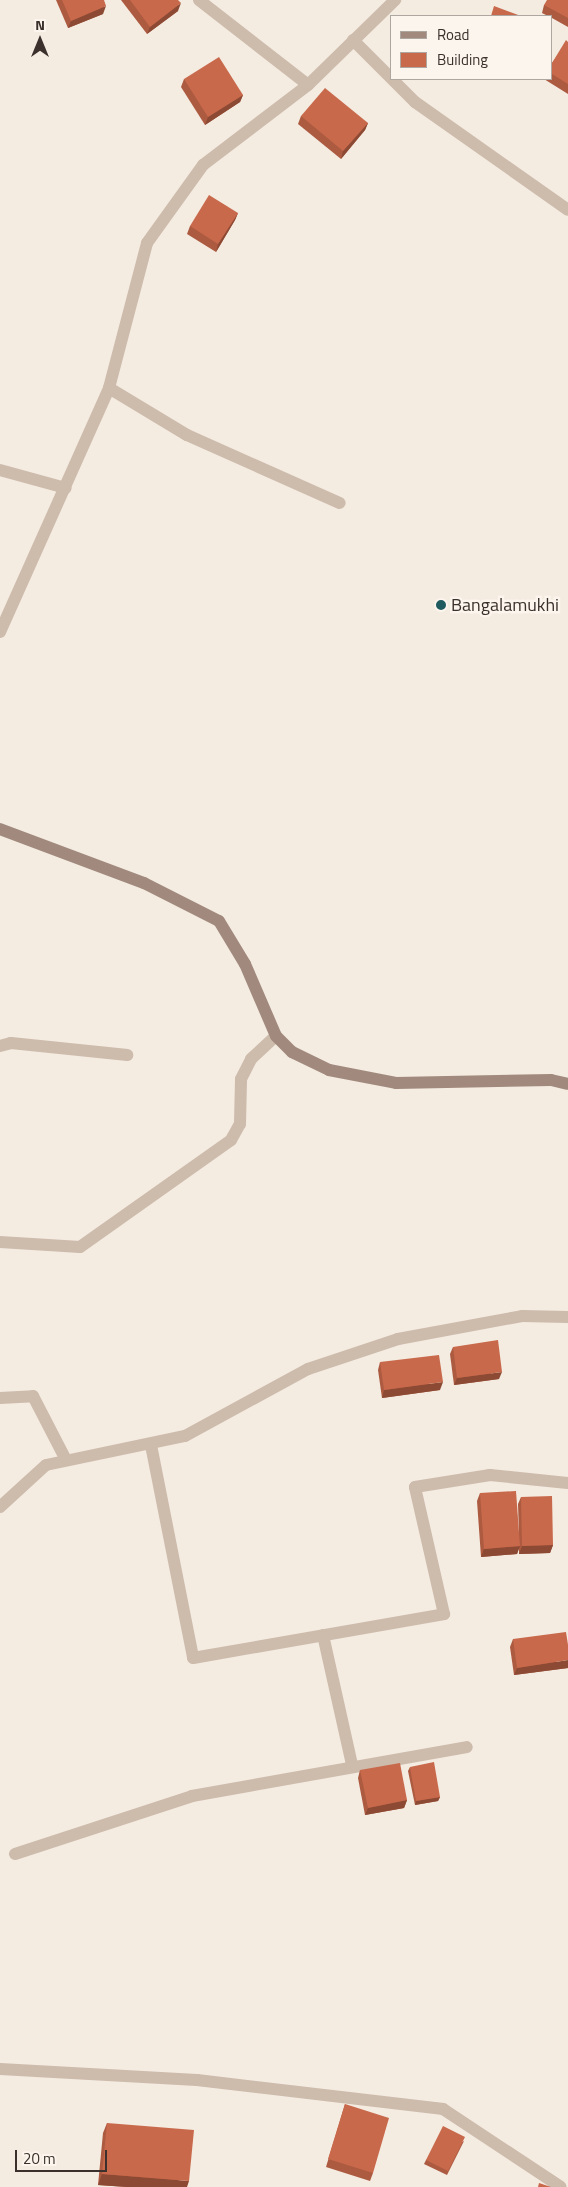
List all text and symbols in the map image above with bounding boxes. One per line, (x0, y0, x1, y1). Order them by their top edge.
text: N (35, 14, 45, 35)
north arrow (15, 15, 65, 65)
legend (390, 15, 553, 80)
text: Road (437, 23, 469, 46)
text: Building (437, 48, 488, 71)
place label: Bangalamukhi (451, 594, 559, 616)
marker: Bangalamukhi (435, 599, 447, 611)
scale bar (18, 2140, 110, 2172)
text: 20 m (23, 2147, 56, 2170)

